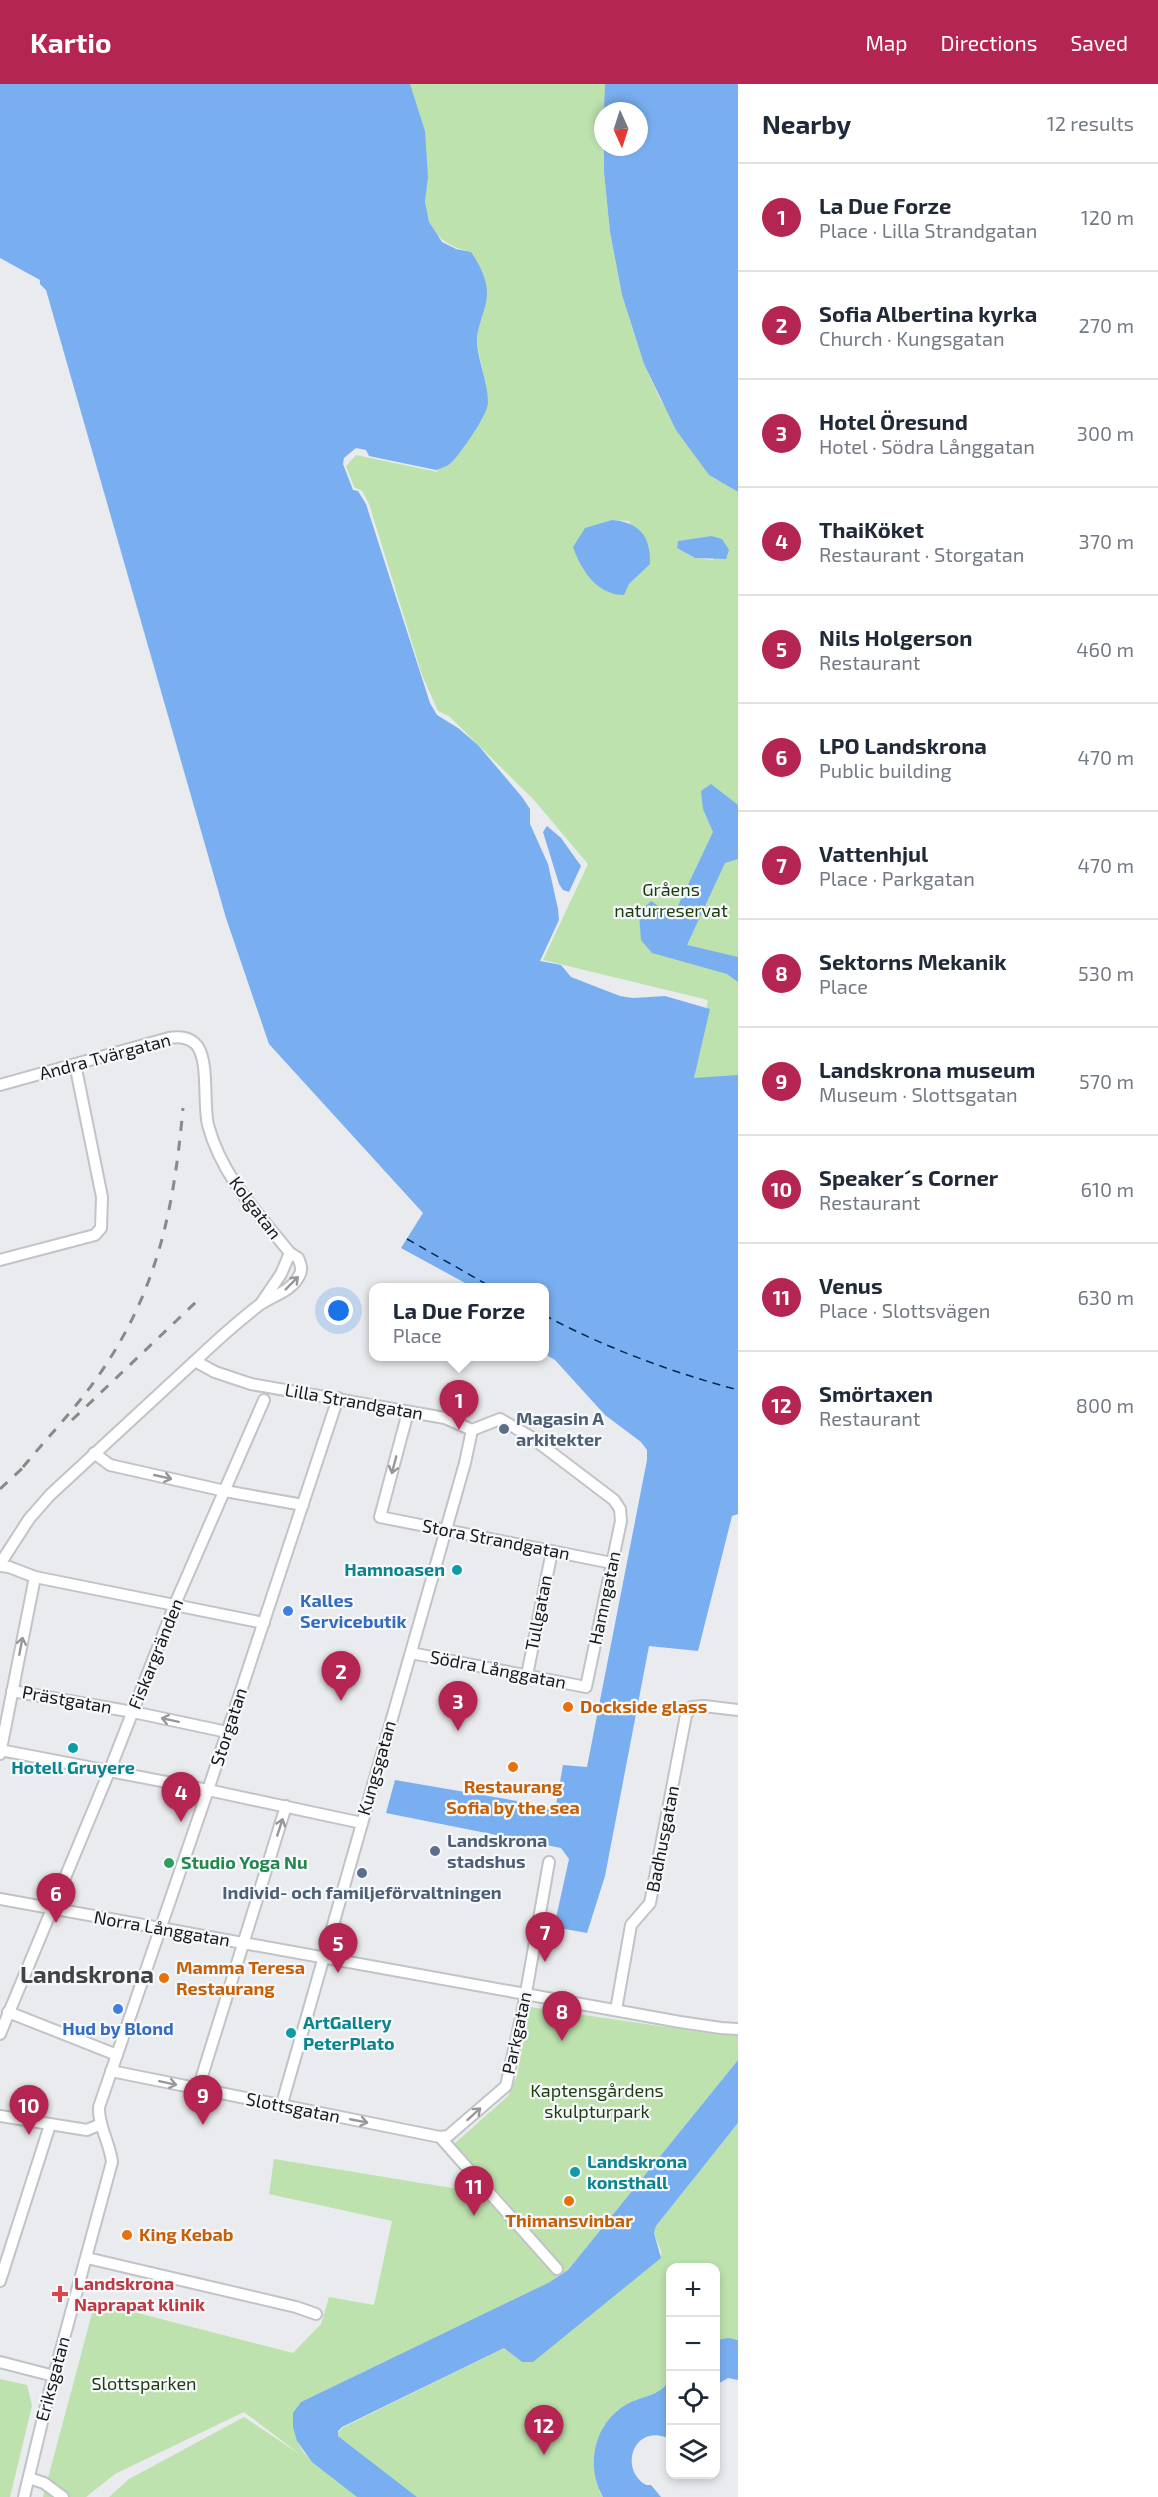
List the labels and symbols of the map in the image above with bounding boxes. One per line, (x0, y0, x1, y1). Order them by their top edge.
north arrow (594, 102, 648, 156)
park label: Gråens naturreservat (614, 878, 728, 921)
street label: Andra Tvärgatan (37, 1028, 173, 1084)
street label: Kolgatan (225, 1172, 287, 1243)
one-way arrow (285, 1276, 300, 1290)
your location (324, 1296, 353, 1325)
street label: Lilla Strandgatan (283, 1378, 425, 1424)
pin: 1 (440, 1380, 478, 1430)
place label: Magasin A arkitekter (516, 1407, 604, 1450)
marker: Magasin A arkitekter (497, 1422, 511, 1436)
one-way arrow (388, 1455, 400, 1474)
one-way arrow (153, 1471, 172, 1483)
street label: Stora Strandgatan (420, 1514, 572, 1564)
street label: Hamngatan (583, 1549, 625, 1647)
place label: Hamnoasen (344, 1558, 445, 1580)
marker: Hamnoasen (450, 1563, 464, 1577)
street label: Tullgatan (520, 1573, 556, 1653)
place label: Kalles Servicebutik (300, 1589, 407, 1632)
street label: Fiskargränden (123, 1595, 187, 1712)
marker: Kalles Servicebutik (281, 1604, 295, 1618)
one-way arrow (16, 1637, 27, 1657)
street label: Södra Långgatan (428, 1645, 568, 1693)
pin: 2 (322, 1652, 360, 1701)
street label: Prästgatan (21, 1680, 114, 1718)
pin: 3 (438, 1682, 478, 1731)
street label: Storgatan (205, 1685, 251, 1769)
place label: Dockside glass (580, 1695, 707, 1717)
marker: Dockside glass (561, 1700, 575, 1714)
one-way arrow (161, 1713, 180, 1725)
street label: Kungsgatan (352, 1718, 400, 1818)
marker: Hotell Gruyere (66, 1741, 80, 1755)
place label: Hotell Gruyere (11, 1756, 135, 1778)
marker: Restaurang Sofia by the sea (506, 1760, 520, 1774)
pin: 4 (162, 1772, 201, 1822)
place label: Restaurang Sofia by the sea (446, 1775, 580, 1818)
street label: Badhusgatan (641, 1784, 683, 1894)
one-way arrow (275, 1818, 286, 1837)
place label: Landskrona stadshus (447, 1829, 547, 1872)
marker: Landskrona stadshus (428, 1844, 442, 1858)
place label: Studio Yoga Nu (181, 1851, 308, 1873)
marker: Studio Yoga Nu (162, 1856, 176, 1870)
marker: Individ- och familjeförvaltningen (355, 1866, 369, 1880)
pin: 6 (36, 1874, 76, 1923)
place label: Individ- och familjeförvaltningen (222, 1881, 502, 1903)
street label: Norra Långgatan (92, 1905, 232, 1951)
pin: 7 (526, 1912, 564, 1962)
pin: 5 (318, 1924, 358, 1973)
place label: Mamma Teresa Restaurang (176, 1956, 305, 1999)
district label: Landskrona (20, 1959, 154, 1988)
marker: Mamma Teresa Restaurang (157, 1971, 171, 1985)
street label: Parkgatan (497, 1989, 535, 2076)
pin: 8 (542, 1992, 582, 2041)
marker: Hud by Blond (111, 2002, 125, 2016)
place label: ArtGallery PeterPlato (303, 2011, 395, 2054)
place label: Hud by Blond (62, 2017, 174, 2039)
marker: ArtGallery PeterPlato (284, 2026, 298, 2040)
pin: 9 (184, 2076, 222, 2125)
one-way arrow (158, 2078, 178, 2089)
park label: Kaptensgårdens skulpturpark (530, 2079, 664, 2122)
pin: 10 (9, 2086, 48, 2135)
street label: Slottsgatan (244, 2087, 342, 2127)
one-way arrow (467, 2107, 482, 2121)
one-way arrow (349, 2116, 369, 2127)
place label: Landskrona konsthall (587, 2150, 687, 2193)
marker: Landskrona konsthall (568, 2165, 582, 2179)
pin: 11 (454, 2166, 494, 2216)
marker: Thimansvinbar (562, 2194, 576, 2208)
place label: Thimansvinbar (505, 2209, 633, 2231)
place label: King Kebab (139, 2223, 233, 2245)
marker: King Kebab (120, 2228, 134, 2242)
place label: Landskrona Naprapat klinik (74, 2272, 205, 2315)
marker: Landskrona Naprapat klinik (51, 2285, 69, 2303)
street label: Eriksgatan (30, 2334, 74, 2424)
park label: Slottsparken (91, 2372, 197, 2394)
pin: 12 (524, 2406, 564, 2455)

